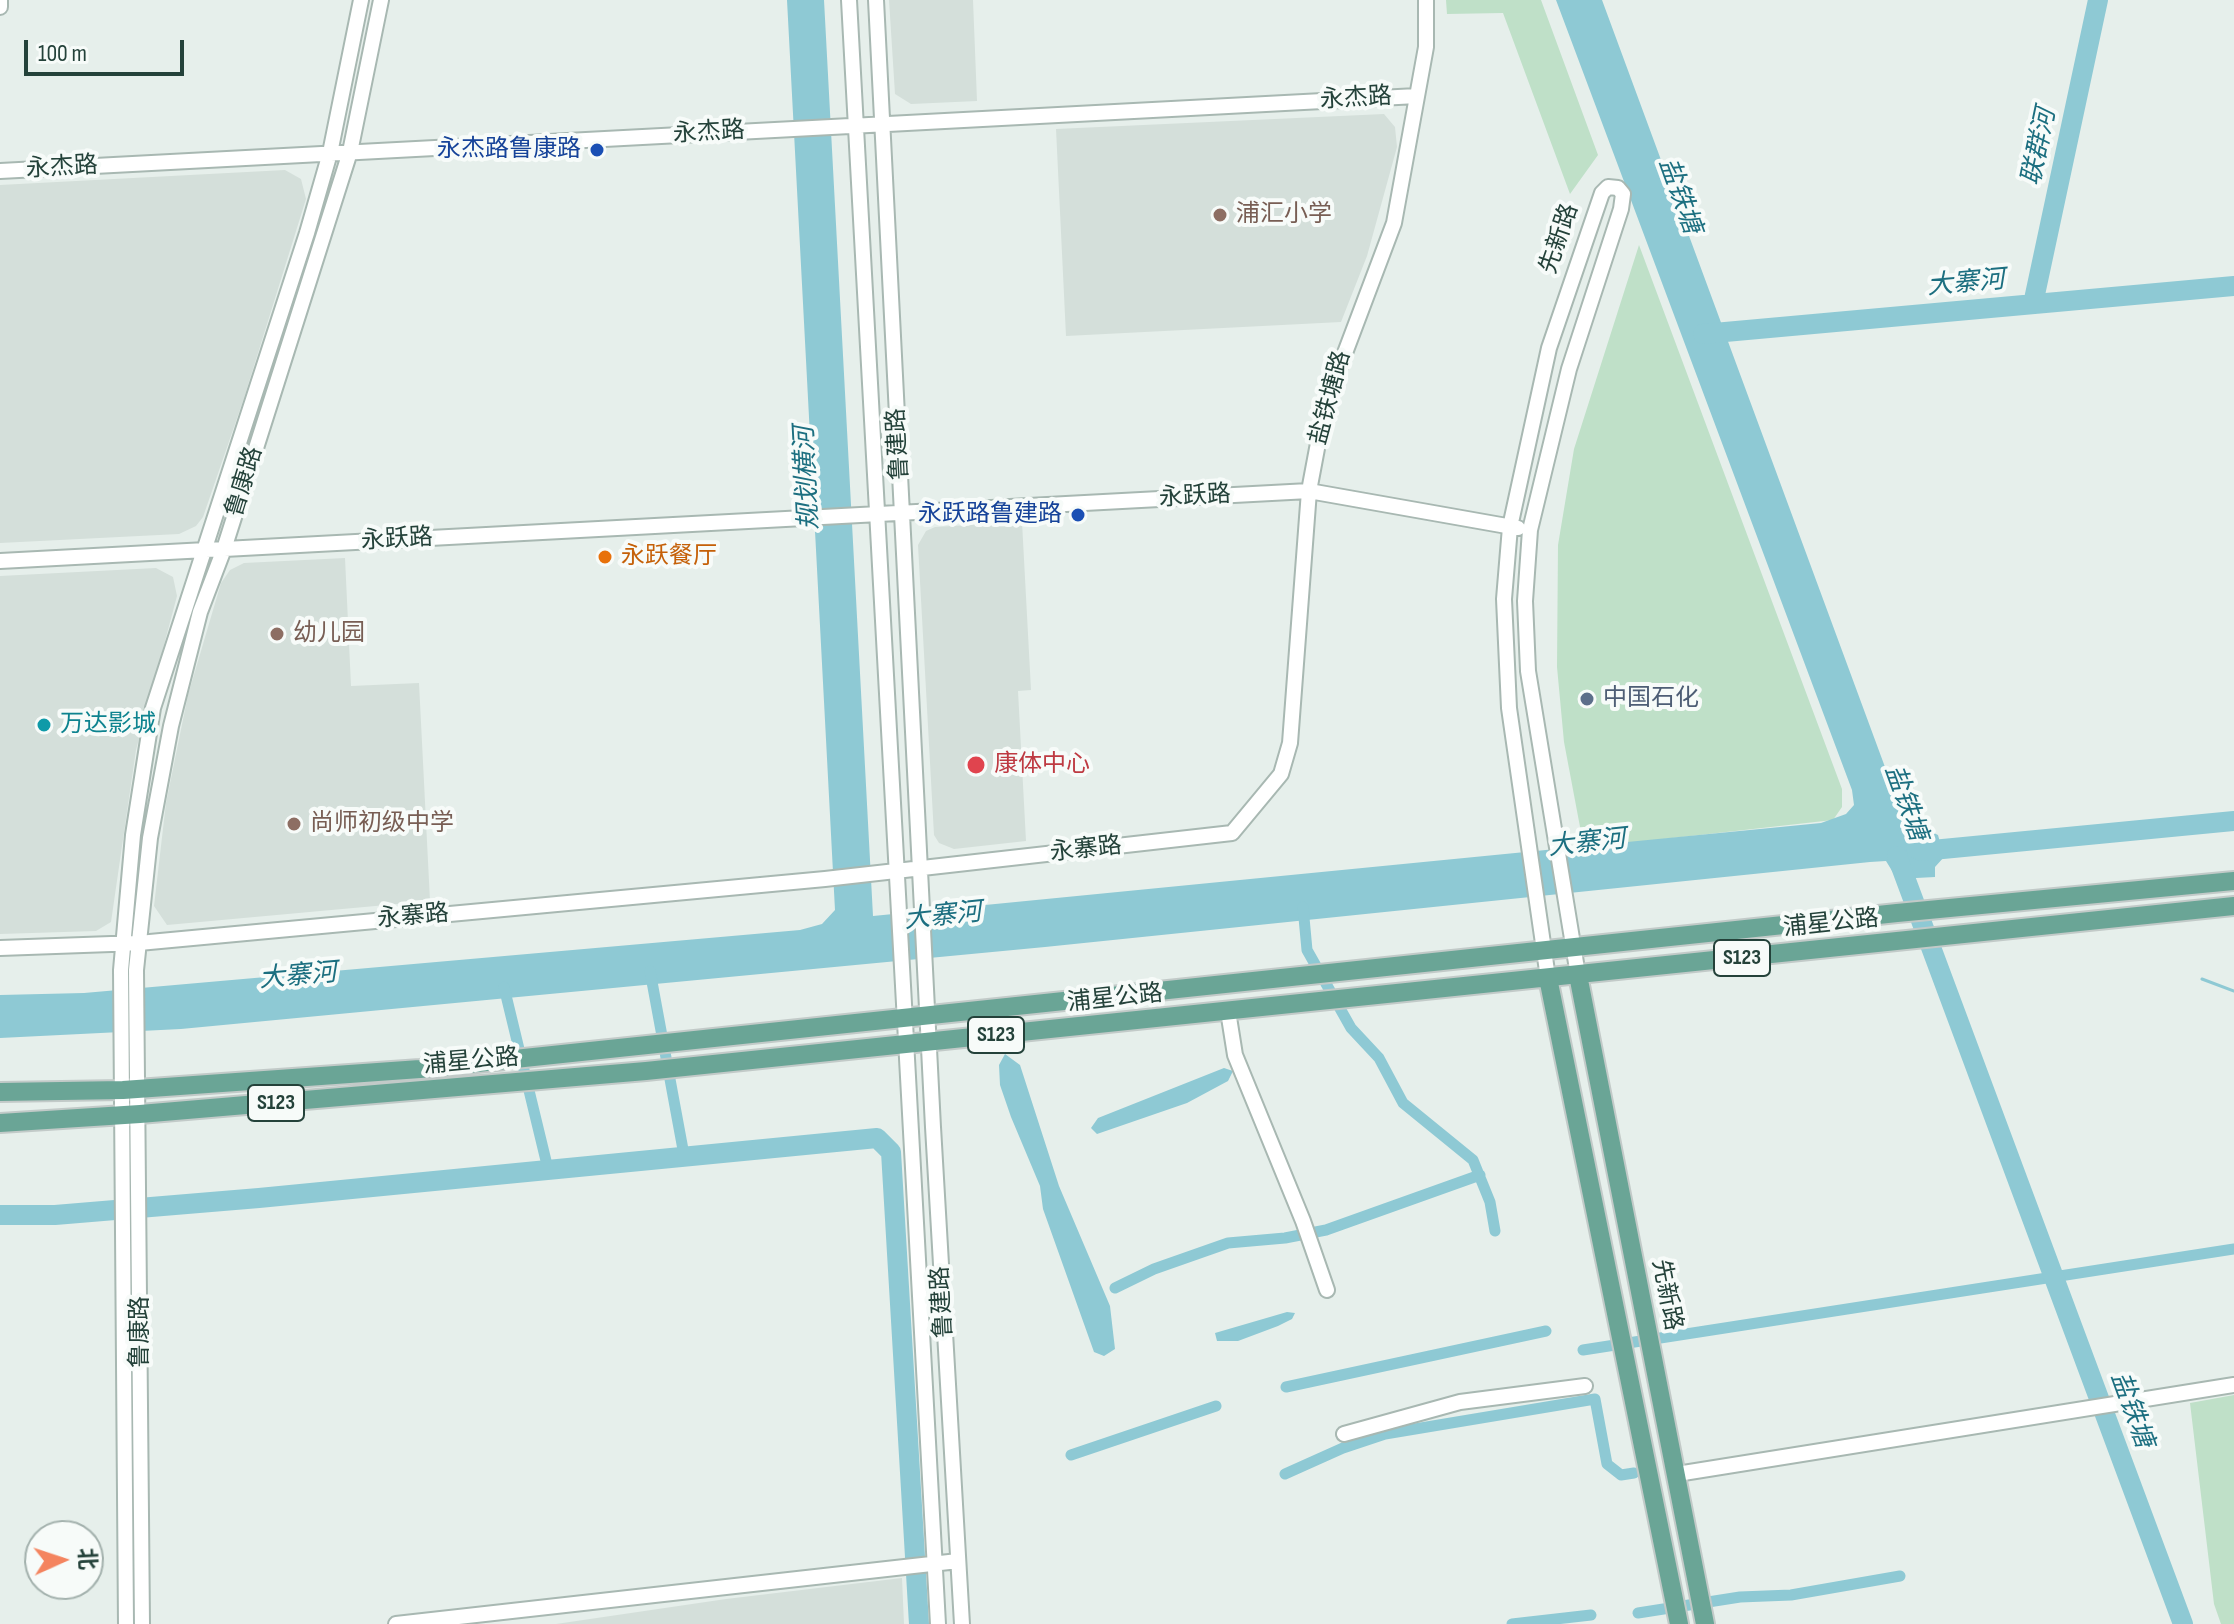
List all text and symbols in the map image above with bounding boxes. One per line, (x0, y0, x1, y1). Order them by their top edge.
scale bar (28, 24, 188, 74)
text: 100 m (38, 39, 87, 68)
street label: 永杰路 (1319, 83, 1393, 115)
water label: 联群河 (2017, 106, 2063, 188)
street label: 永杰路 (672, 117, 746, 149)
place label: 永杰路鲁康路 (437, 136, 581, 164)
marker: 永杰路鲁康路 (588, 141, 606, 159)
street label: 永杰路 (25, 152, 99, 184)
water label: 盐铁塘 (1651, 154, 1707, 238)
street label: 先新路 (1535, 200, 1585, 278)
place label: 浦汇小学 (1236, 201, 1332, 229)
marker: 浦汇小学 (1211, 206, 1229, 224)
water label: 大寨河 (1926, 265, 2006, 303)
street label: 盐铁塘路 (1305, 348, 1357, 448)
street label: 鲁建路 (883, 407, 915, 481)
water label: 规划横河 (790, 425, 826, 531)
street label: 鲁康路 (221, 443, 269, 521)
street label: 永跃路 (1158, 481, 1232, 513)
place label: 永跃路鲁建路 (918, 501, 1062, 529)
marker: 永跃路鲁建路 (1069, 506, 1087, 524)
street label: 永跃路 (360, 524, 434, 556)
place label: 永跃餐厅 (621, 543, 717, 571)
marker: 永跃餐厅 (596, 548, 614, 566)
place label: 幼儿园 (293, 620, 365, 648)
marker: 幼儿园 (268, 625, 286, 643)
place label: 中国石化 (1603, 685, 1699, 713)
marker: 中国石化 (1578, 690, 1596, 708)
place label: 万达影城 (60, 711, 156, 739)
marker: 万达影城 (35, 716, 53, 734)
place label: 康体中心 (994, 751, 1090, 779)
marker: 康体中心 (965, 754, 987, 776)
water label: 盐铁塘 (1877, 761, 1933, 845)
place label: 尚师初级中学 (310, 810, 454, 838)
marker: 尚师初级中学 (285, 815, 303, 833)
water label: 大寨河 (1547, 824, 1627, 864)
street label: 永寨路 (1049, 832, 1123, 868)
water label: 大寨河 (903, 897, 983, 937)
street label: 永寨路 (376, 900, 450, 934)
street label: 浦星公路 (1782, 905, 1880, 943)
road number: S123 (1714, 940, 1770, 976)
water label: 大寨河 (258, 958, 338, 996)
street label: 浦星公路 (1066, 980, 1164, 1018)
road number: S123 (968, 1017, 1024, 1053)
street label: 浦星公路 (422, 1043, 520, 1081)
road number: S123 (248, 1085, 304, 1121)
street label: 先新路 (1645, 1257, 1687, 1333)
street label: 鲁建路 (927, 1265, 959, 1339)
street label: 鲁康路 (127, 1296, 155, 1368)
water label: 盐铁塘 (2103, 1368, 2159, 1452)
north arrow (24, 1520, 104, 1600)
text: 北 (72, 1547, 101, 1571)

